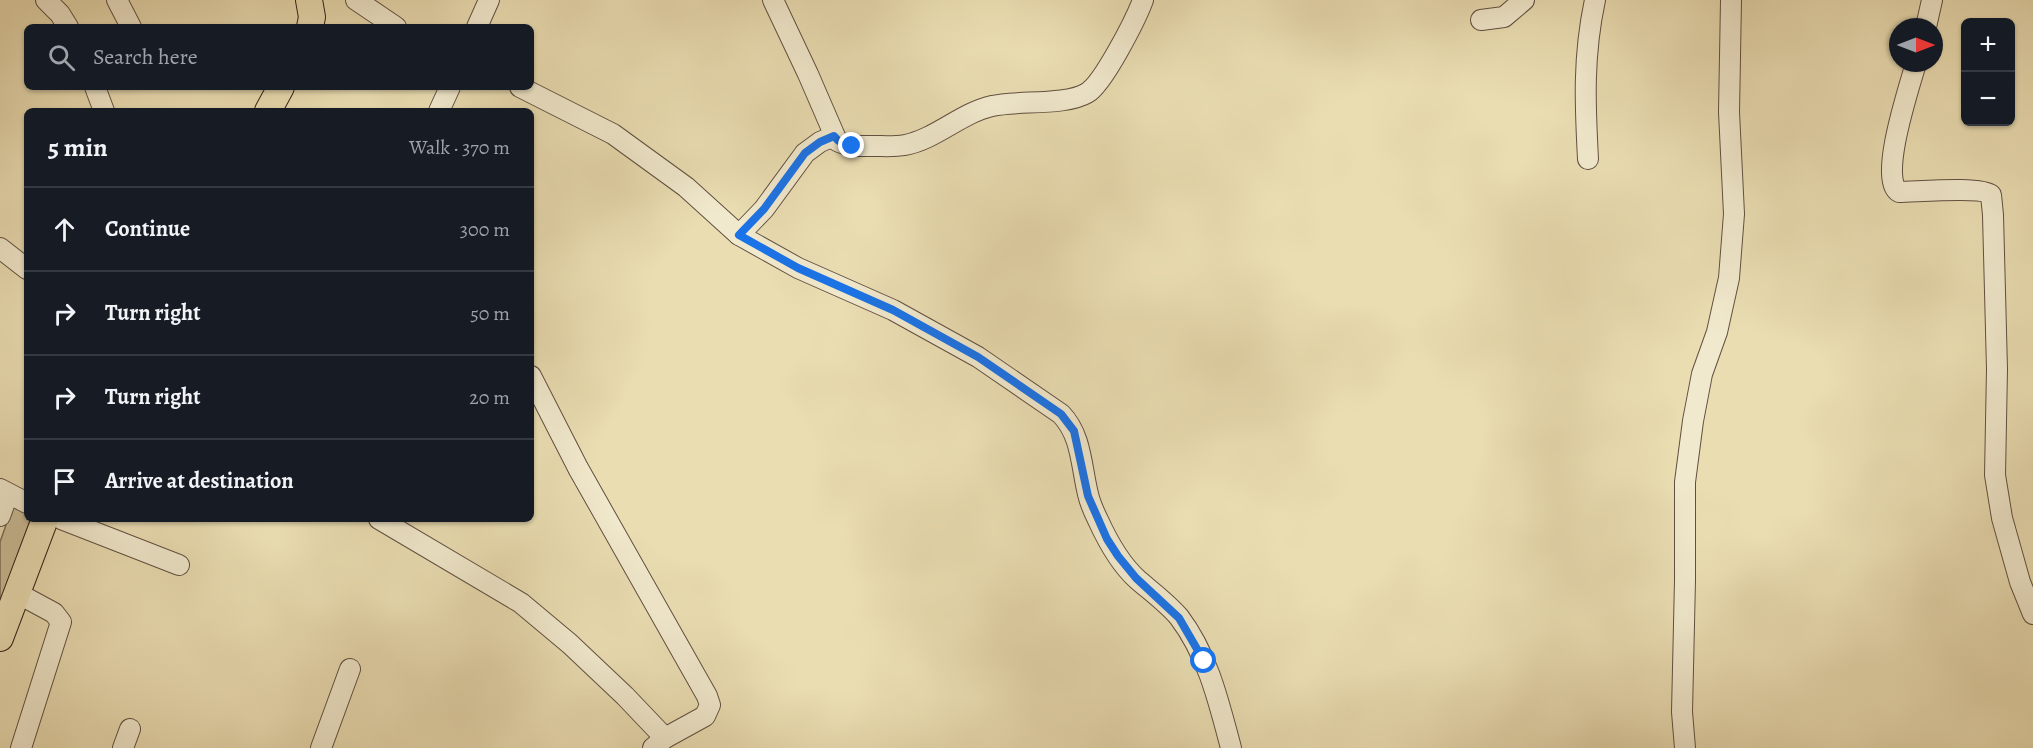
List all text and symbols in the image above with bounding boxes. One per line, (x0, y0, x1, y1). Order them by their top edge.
north arrow (1889, 18, 1943, 72)
map controls (1961, 18, 2015, 126)
button: + (1961, 18, 2015, 72)
search box (24, 24, 534, 90)
icon: search (45, 41, 78, 74)
text: Search here (93, 42, 198, 72)
button: − (1961, 72, 2015, 126)
text: 5 min (48, 130, 108, 165)
route end (838, 132, 864, 158)
text: Walk · 370 m (409, 134, 510, 161)
icon: ahead (48, 213, 81, 246)
text: Continue (105, 214, 190, 244)
text: 300 m (460, 216, 510, 243)
icon: right (48, 297, 81, 330)
text: Turn right (105, 298, 201, 328)
text: 50 m (470, 300, 510, 327)
icon: right (48, 381, 81, 414)
text: Turn right (105, 382, 201, 412)
text: 20 m (469, 384, 510, 411)
icon: arrive (48, 465, 81, 498)
text: Arrive at destination (105, 466, 294, 496)
route start (1190, 647, 1216, 673)

